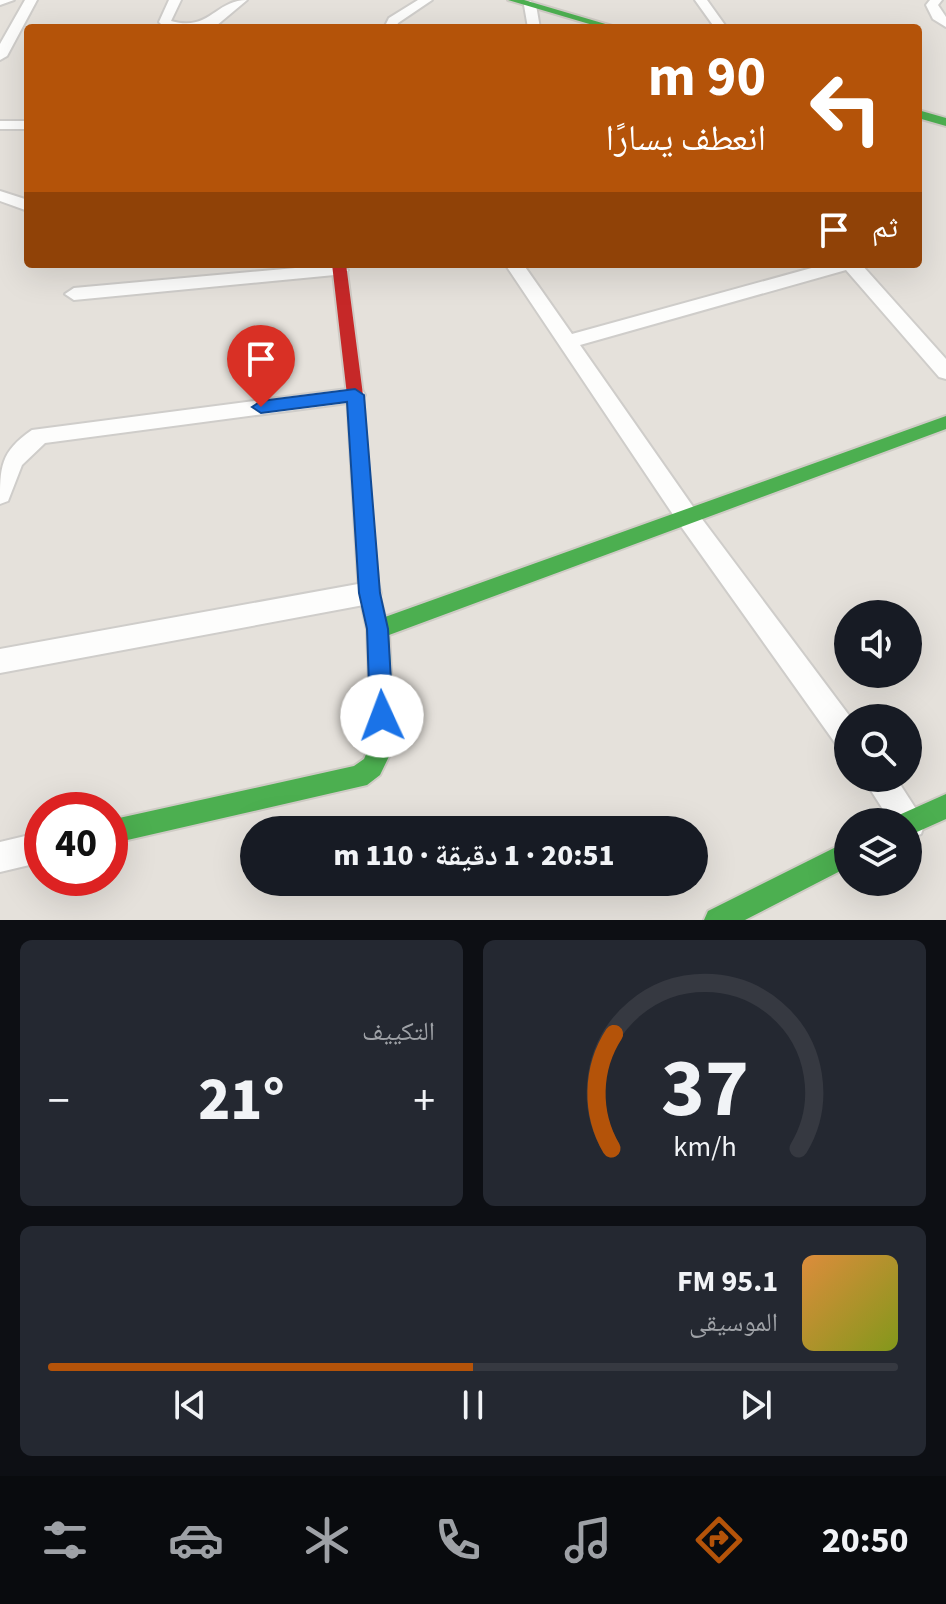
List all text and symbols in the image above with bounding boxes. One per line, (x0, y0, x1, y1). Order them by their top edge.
text: 90 m (648, 38, 766, 117)
icon: left (794, 56, 898, 160)
text: انعطف يسارًا (606, 113, 766, 164)
text: ثم (872, 206, 898, 249)
icon: arrive (812, 208, 856, 252)
pin (227, 325, 295, 407)
icon: arrive (239, 337, 283, 381)
map controls (834, 600, 922, 896)
button: sound (834, 600, 922, 688)
position arrow (340, 674, 424, 758)
button: search (834, 704, 922, 792)
speed limit sign: 40 (24, 792, 128, 896)
button: layers (834, 808, 922, 896)
text: 20:51 · 1 دقيقة · 110 m (334, 834, 615, 877)
text: التكييف (362, 1013, 435, 1050)
text: 37 (661, 1030, 748, 1148)
text: 21° (198, 1058, 285, 1143)
text: − (48, 1070, 70, 1133)
text: + (413, 1070, 435, 1133)
text: km/h (673, 1127, 736, 1167)
text: 95.1 FM (677, 1260, 778, 1303)
text: الموسيقى (689, 1304, 778, 1341)
icon: previous (168, 1383, 212, 1427)
icon: pause (451, 1383, 495, 1427)
icon: next (734, 1383, 778, 1427)
icon: filters (37, 1512, 93, 1568)
icon: car (168, 1512, 224, 1568)
icon: climate (299, 1512, 355, 1568)
icon: phone (430, 1512, 486, 1568)
icon: music (560, 1512, 616, 1568)
icon: directions (691, 1512, 747, 1568)
text: 20:50 (822, 1515, 909, 1566)

